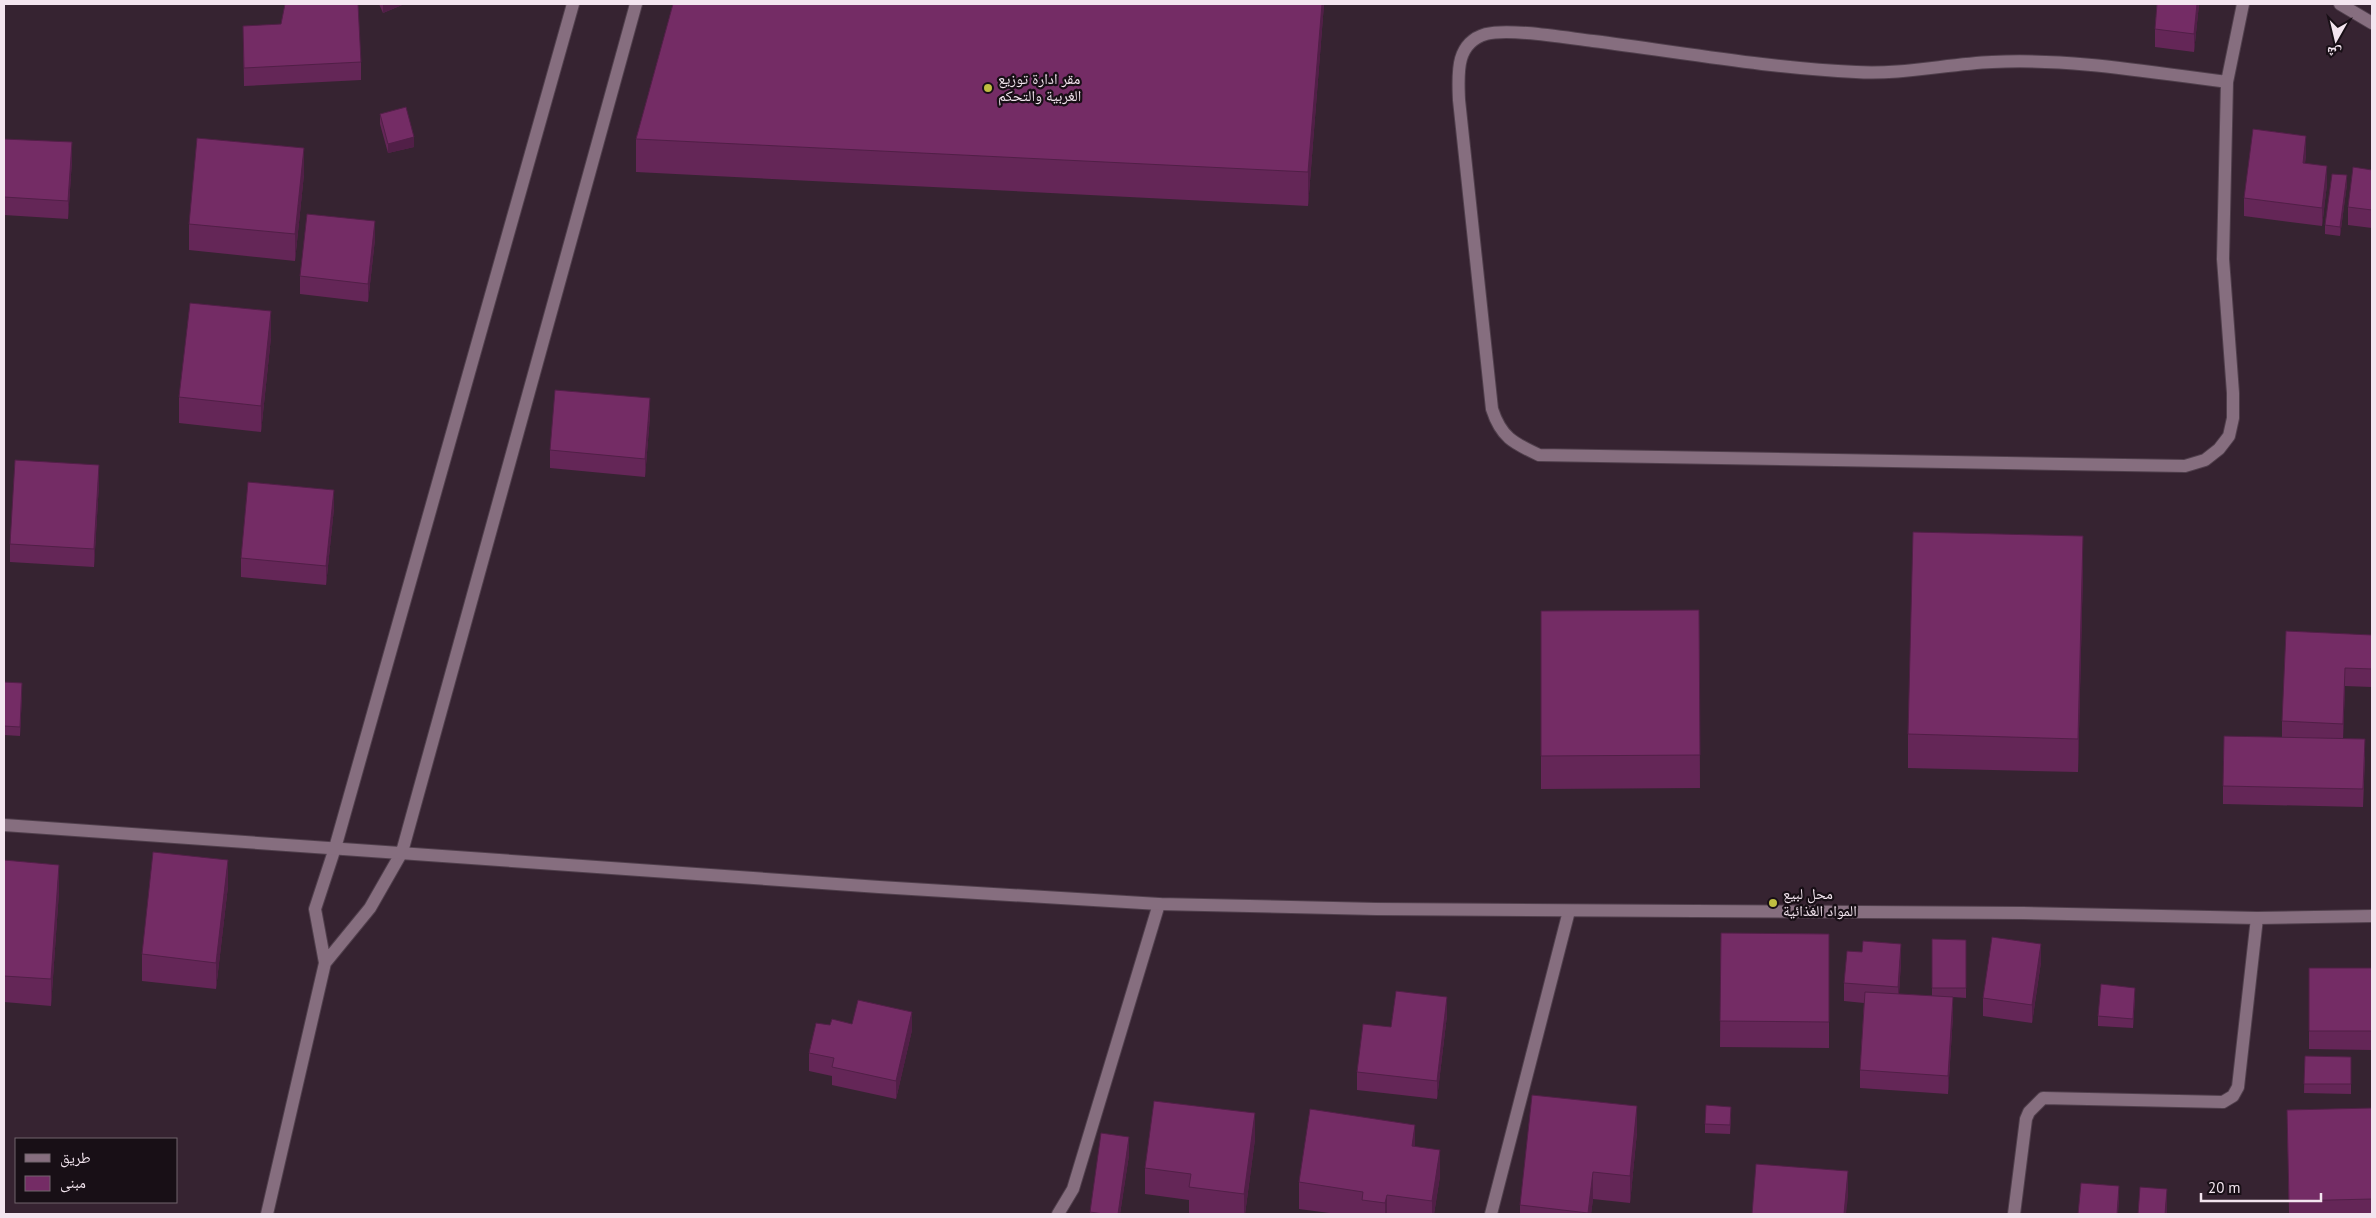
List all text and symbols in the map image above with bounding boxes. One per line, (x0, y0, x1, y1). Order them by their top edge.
north arrow (2311, 15, 2361, 65)
text: ش (2325, 43, 2343, 63)
place label: مقر ادارة توزيع الغربية والتحكم (998, 69, 1081, 106)
marker: مقر ادارة توزيع الغربية والتحكم (982, 82, 994, 94)
place label: محل لبيع المواد الغذائية (1783, 884, 1857, 920)
marker: محل لبيع المواد الغذائية (1767, 897, 1779, 909)
legend (15, 1138, 178, 1203)
text: طريق (60, 1148, 91, 1168)
scale bar (2201, 1170, 2321, 1202)
text: مبنى (60, 1173, 86, 1193)
text: 20 m (2208, 1178, 2241, 1197)

